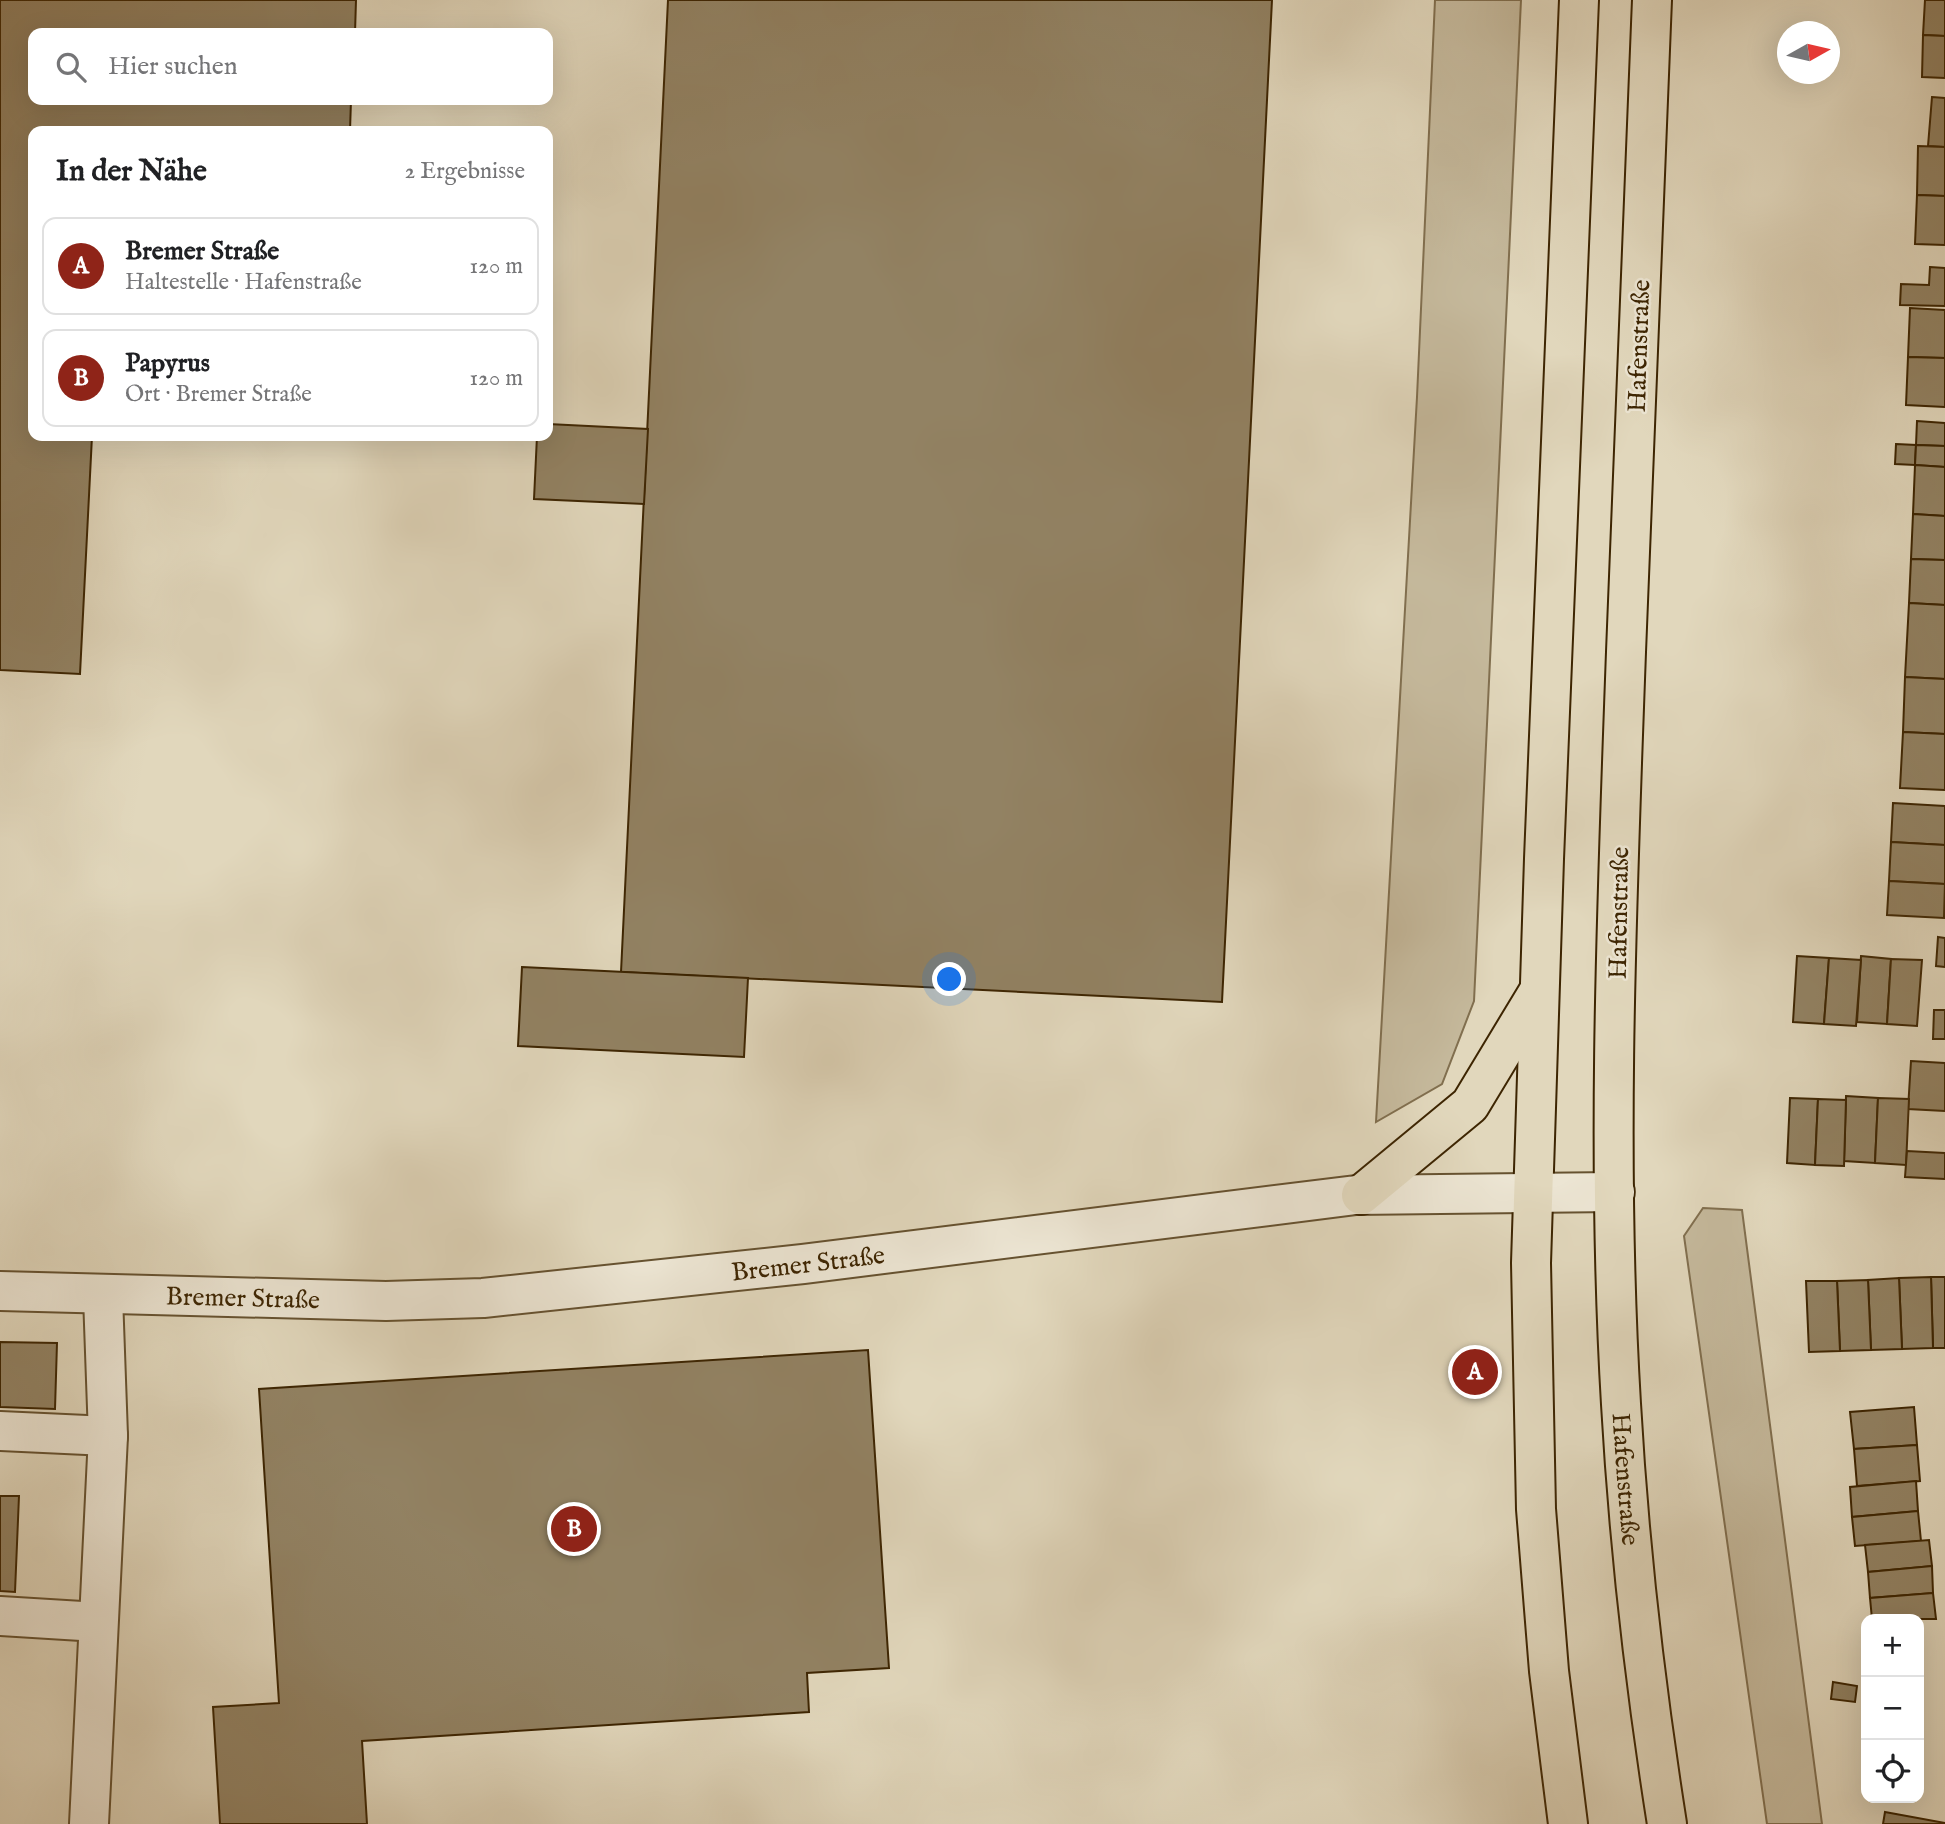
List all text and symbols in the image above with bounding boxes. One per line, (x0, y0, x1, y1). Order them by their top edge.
north arrow (1777, 21, 1840, 84)
search box (28, 28, 553, 105)
icon: search (52, 48, 90, 86)
text: Hier suchen (108, 50, 238, 83)
text: In der Nähe (56, 153, 207, 191)
text: 2 Ergebnisse (404, 157, 525, 186)
text: Bremer Straße (125, 235, 279, 268)
text: A (73, 252, 89, 281)
text: 120 m (470, 252, 523, 281)
text: Haltestelle · Hafenstraße (125, 268, 362, 297)
street label: Hafenstraße (1621, 279, 1658, 413)
text: Papyrus (125, 347, 210, 380)
text: B (73, 364, 89, 393)
text: 120 m (470, 364, 523, 393)
text: Ort · Bremer Straße (125, 380, 312, 409)
street label: Hafenstraße (1602, 846, 1637, 980)
your location (932, 962, 966, 996)
street label: Bremer Straße (730, 1239, 887, 1290)
street label: Bremer Straße (165, 1280, 320, 1317)
pin: A (1452, 1346, 1498, 1398)
street label: Hafenstraße (1604, 1412, 1647, 1547)
pin: B (551, 1503, 597, 1555)
map controls (1861, 1614, 1924, 1803)
button: + (1861, 1614, 1924, 1677)
button: − (1861, 1677, 1924, 1740)
button: locate (1861, 1740, 1924, 1803)

